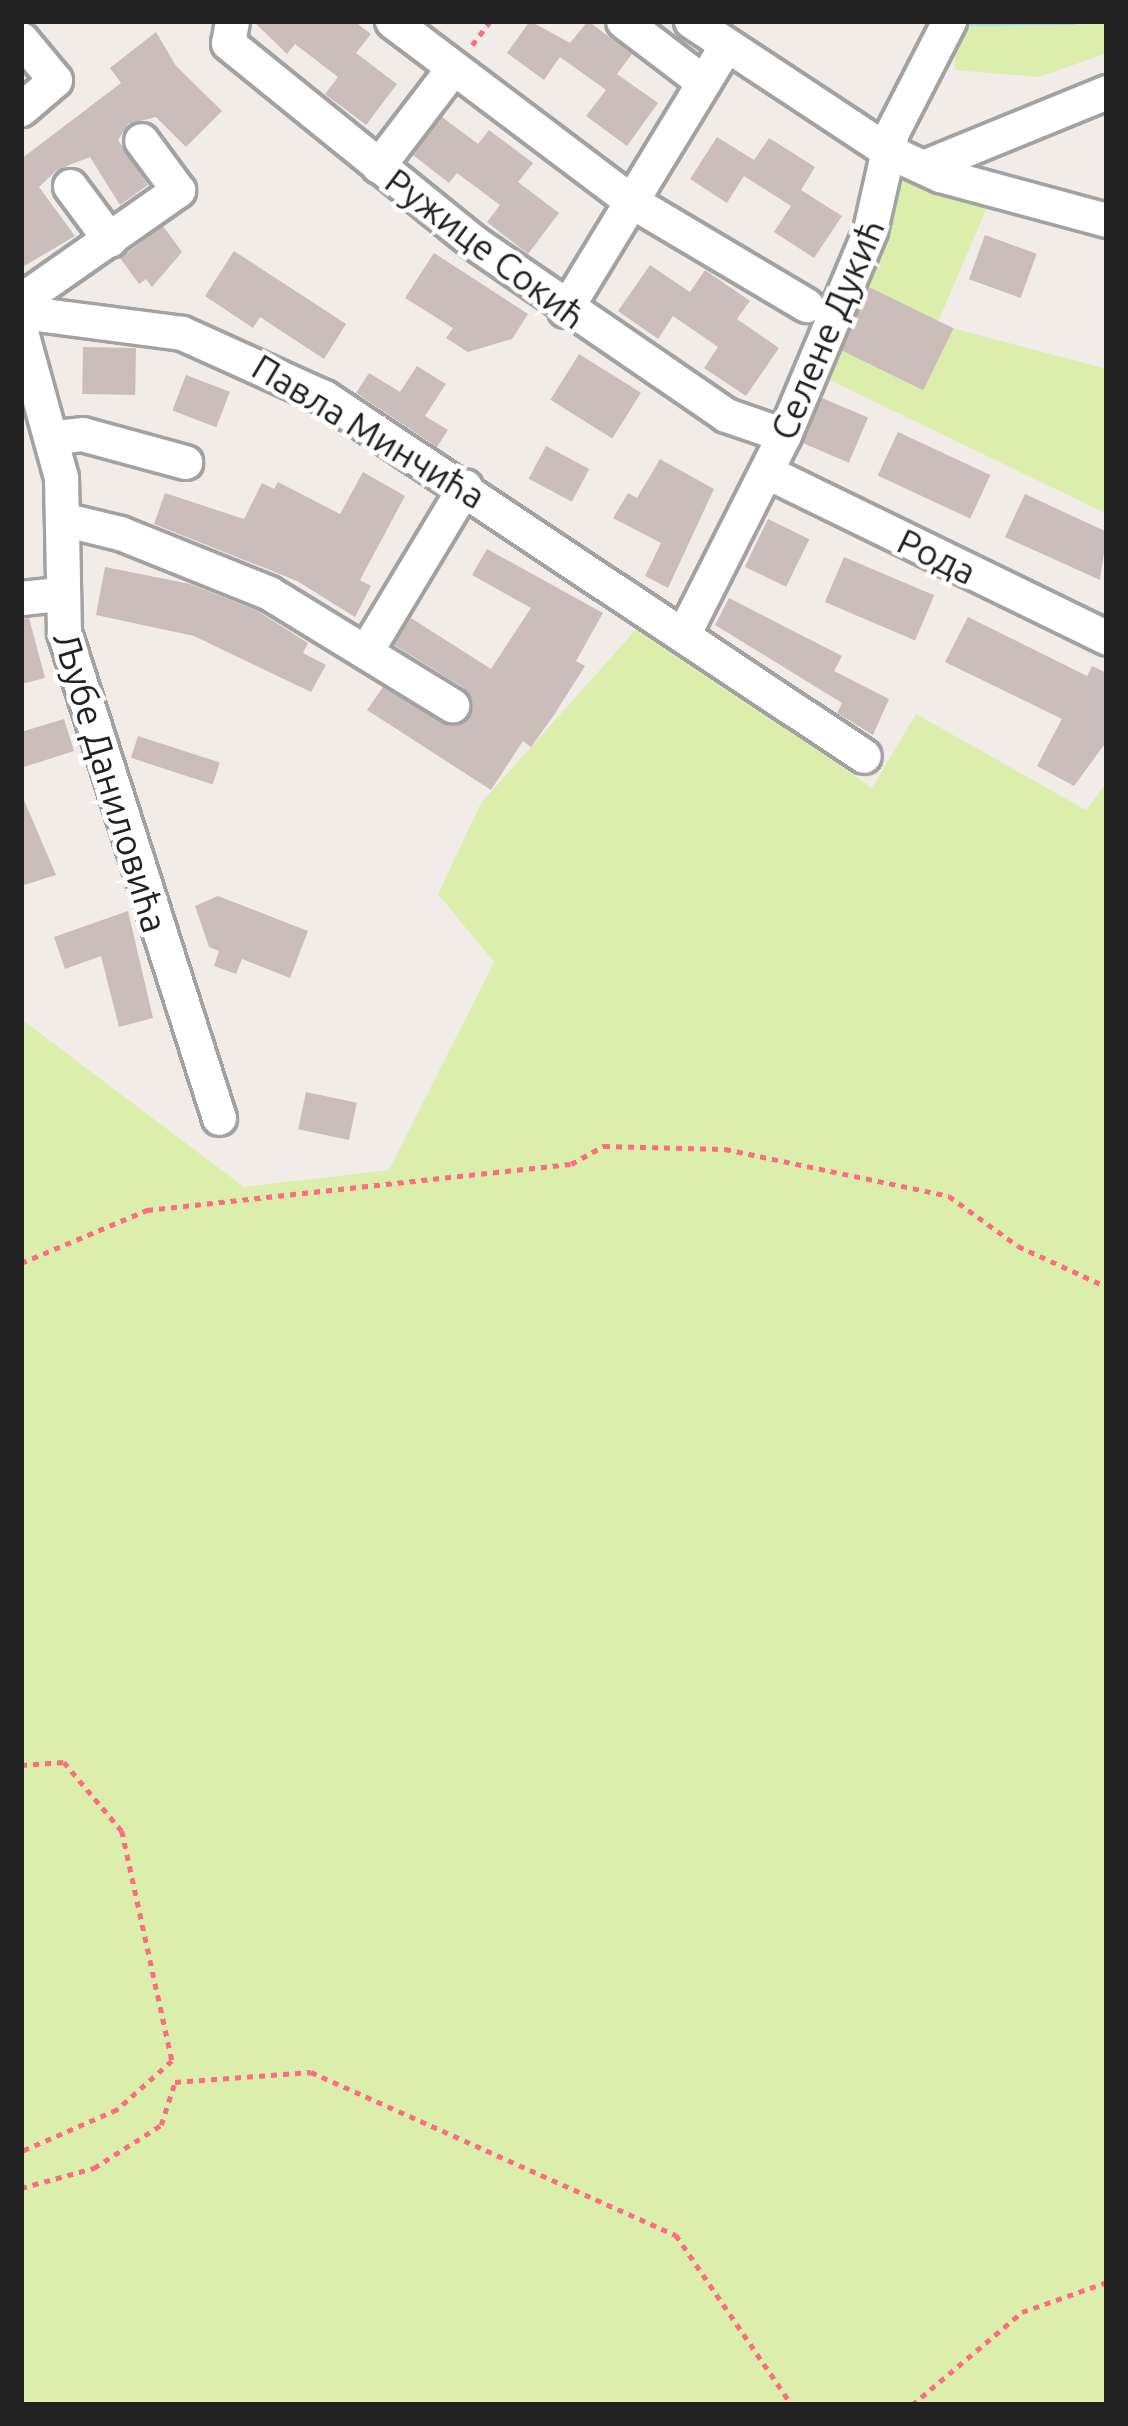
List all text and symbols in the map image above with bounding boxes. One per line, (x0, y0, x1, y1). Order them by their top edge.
street label: Ружице Сокић (377, 159, 595, 337)
street label: Селене Дукић (761, 212, 893, 446)
street label: Павла Минчића (245, 345, 493, 517)
street label: Рода (891, 519, 983, 593)
street label: Љубе Даниловића (45, 627, 177, 937)

